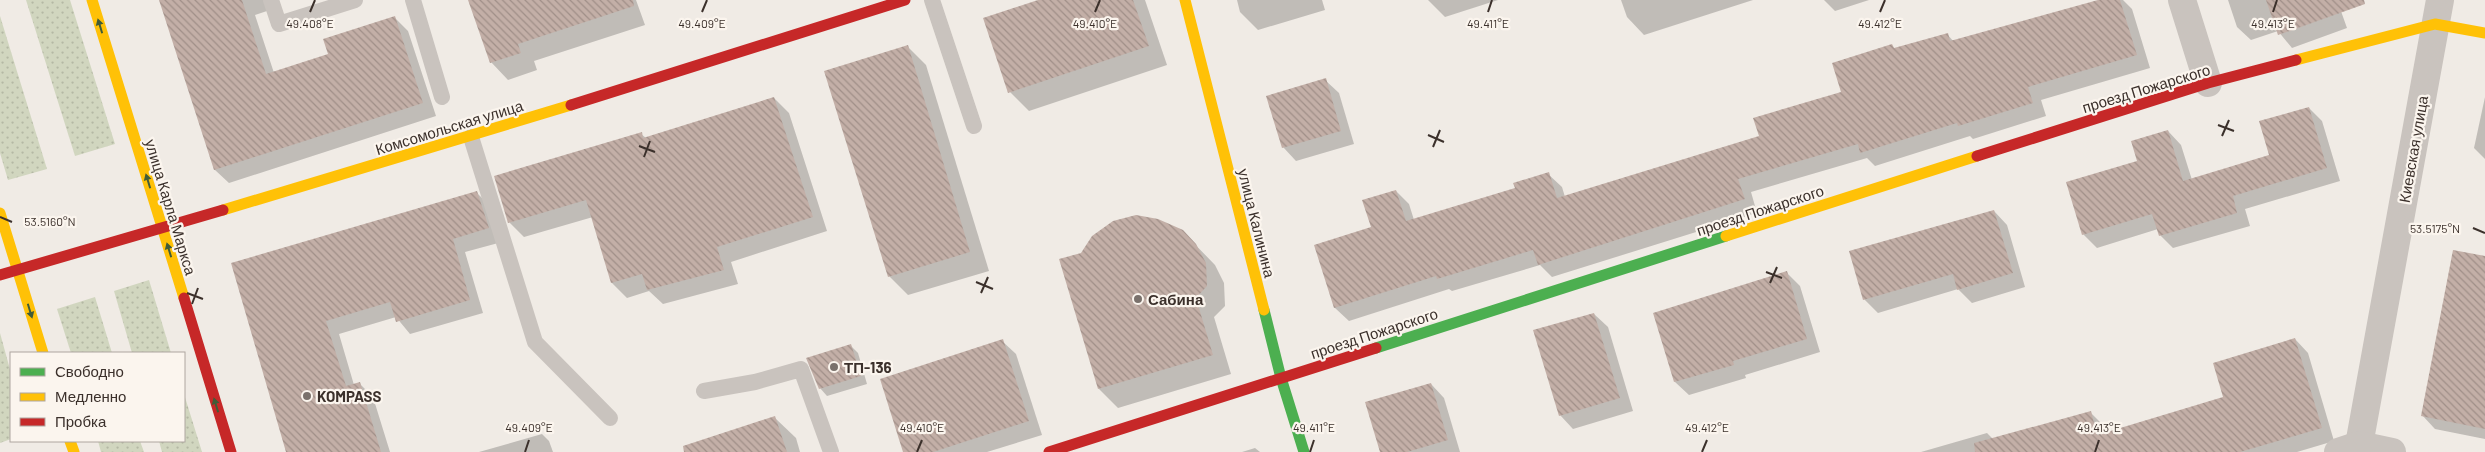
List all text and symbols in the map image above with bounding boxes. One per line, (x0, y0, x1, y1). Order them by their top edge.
text: 49.408°E (286, 16, 334, 30)
text: 49.409°E (678, 16, 726, 30)
text: 49.410°E (1073, 16, 1117, 30)
text: 49.411°E (1467, 16, 1509, 30)
text: 49.412°E (1858, 16, 1902, 30)
text: 49.413°E (2251, 16, 2295, 30)
one-way arrow (96, 18, 103, 33)
street label: проезд Пожарского (2080, 60, 2212, 116)
street label: Киевская улица (2395, 93, 2431, 204)
street label: Комсомольская улица (373, 96, 526, 158)
street label: улица Карла Маркса (142, 137, 200, 278)
street label: улица Калинина (1235, 167, 1279, 280)
one-way arrow (143, 173, 151, 188)
street label: проезд Пожарского (1694, 181, 1826, 239)
text: 53.5160°N (24, 214, 76, 228)
text: 53.5175°N (2410, 221, 2460, 235)
one-way arrow (164, 242, 172, 257)
place label: Сабина (1148, 290, 1204, 308)
marker: Сабина (1132, 293, 1144, 305)
one-way arrow (27, 304, 35, 319)
street label: проезд Пожарского (1308, 304, 1440, 362)
legend (10, 352, 185, 442)
place label: ТП-136 (844, 358, 892, 376)
marker: ТП-136 (828, 361, 840, 373)
text: Свободно (55, 362, 124, 380)
text: Медленно (55, 387, 126, 405)
place label: KOMPASS (317, 387, 381, 405)
marker: KOMPASS (301, 390, 313, 402)
one-way arrow (212, 398, 220, 413)
text: Пробка (55, 412, 107, 430)
text: 49.409°E (505, 420, 553, 434)
text: 49.410°E (900, 420, 944, 434)
text: 49.411°E (1293, 420, 1335, 434)
text: 49.412°E (1685, 420, 1729, 434)
text: 49.413°E (2077, 420, 2121, 434)

